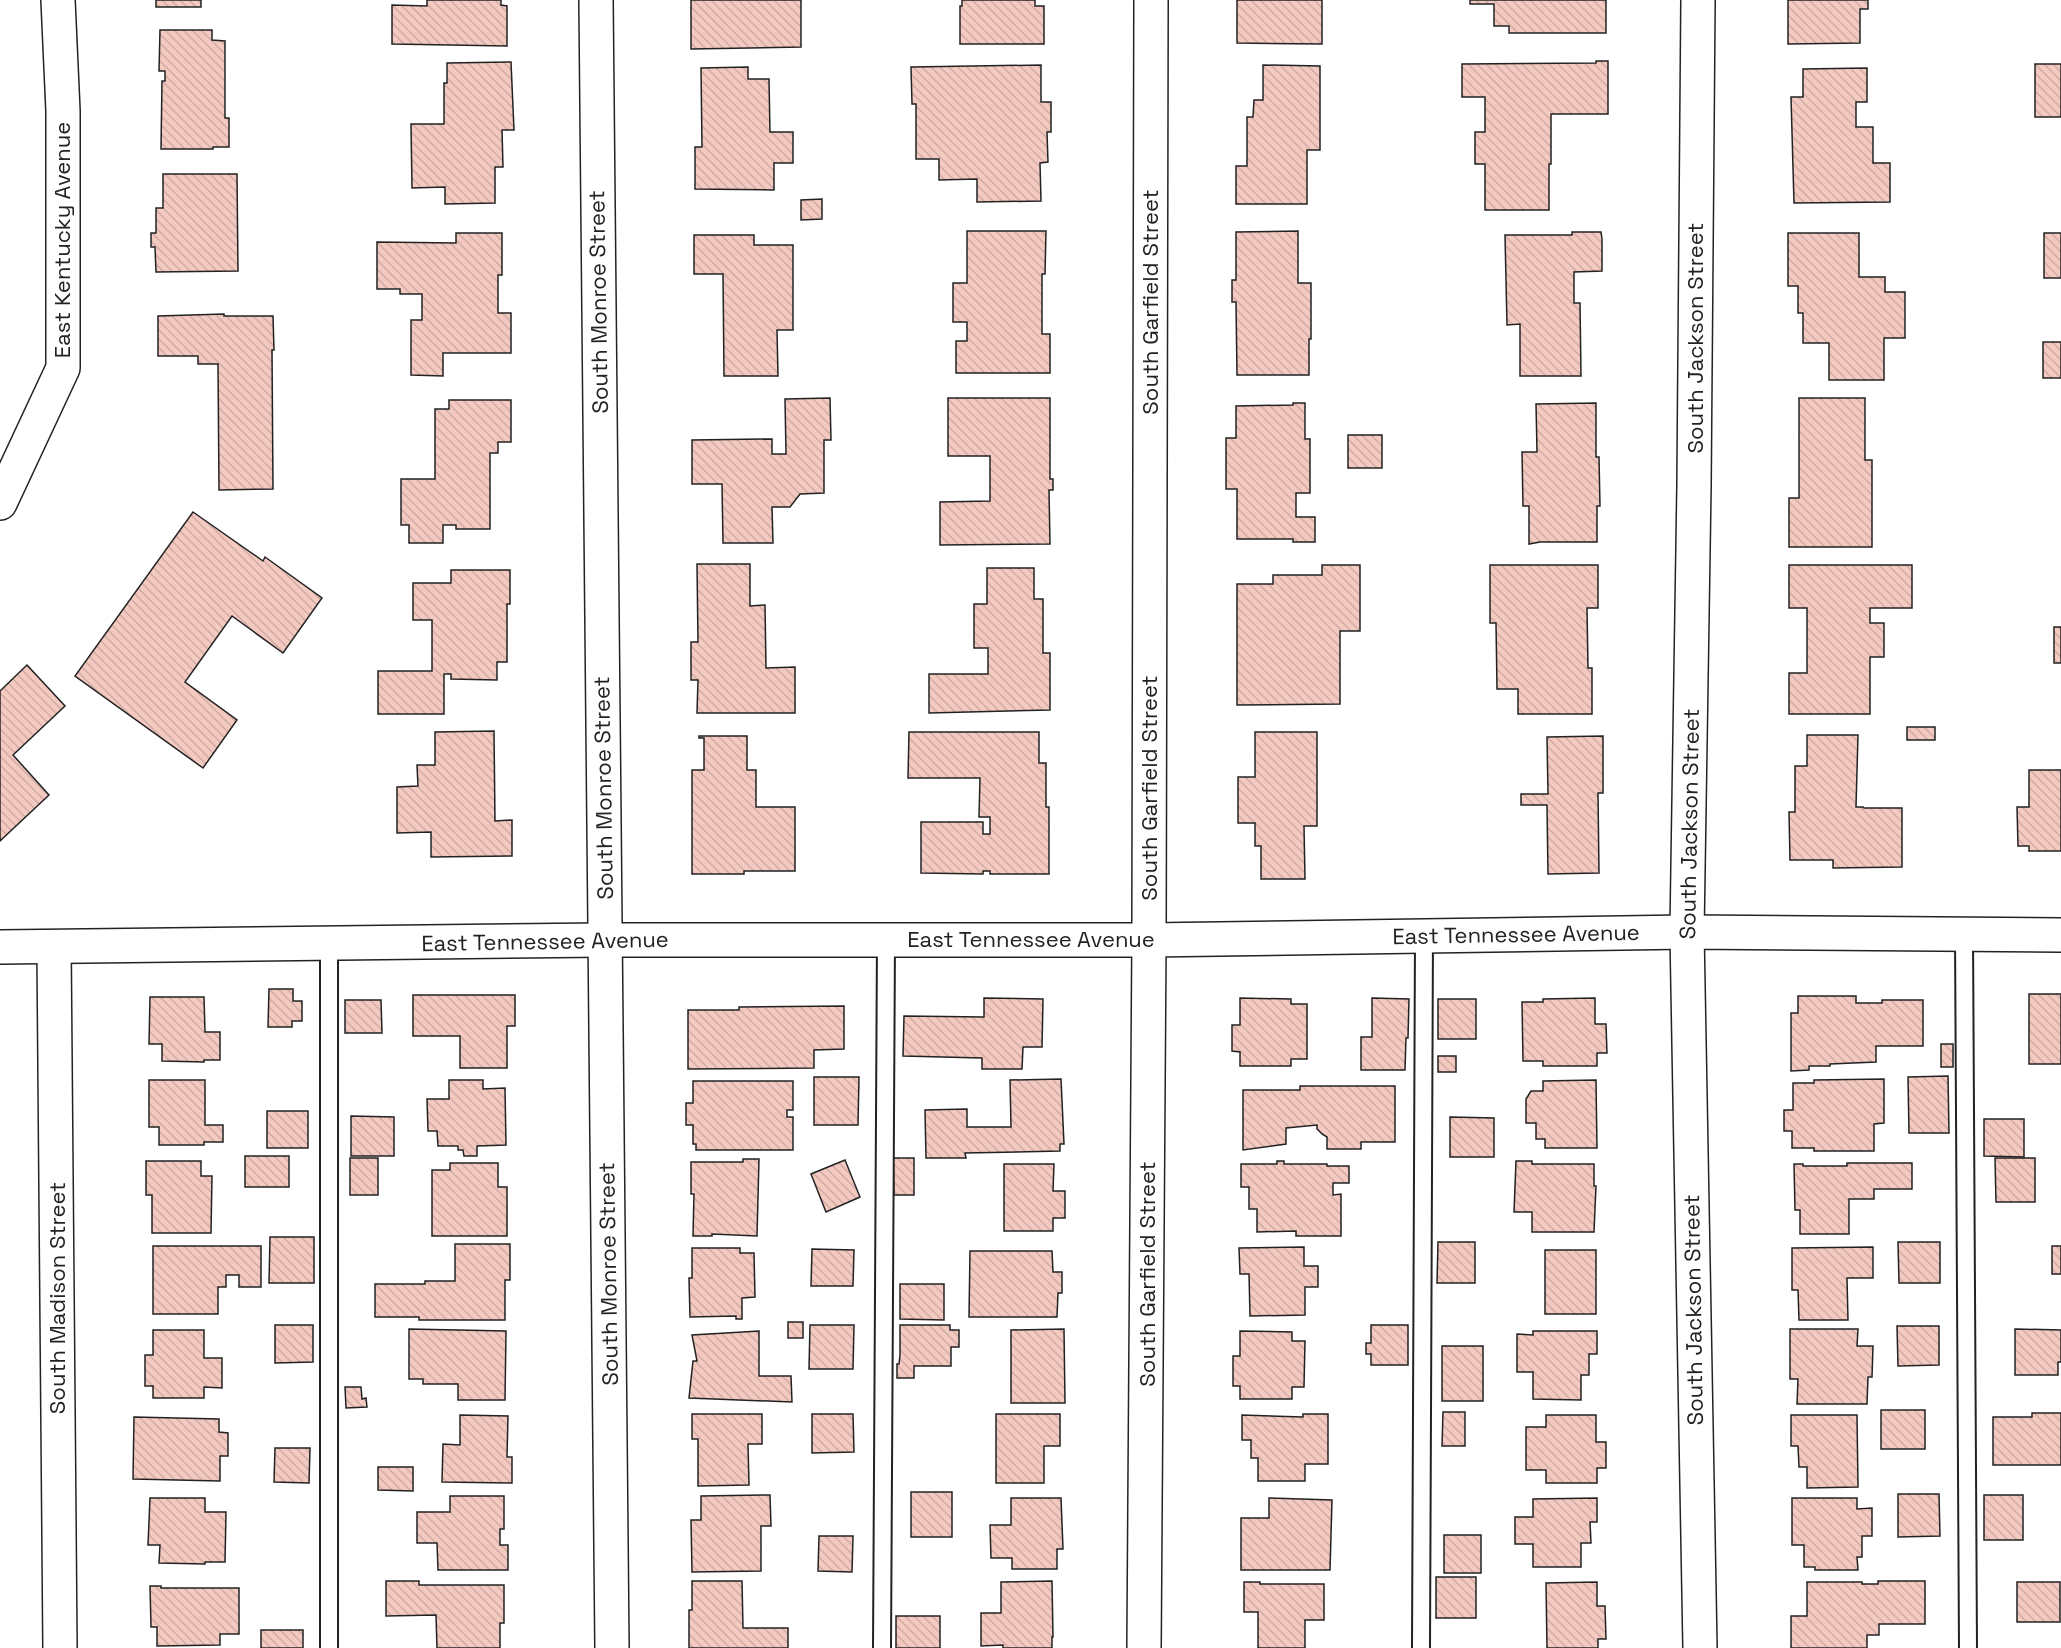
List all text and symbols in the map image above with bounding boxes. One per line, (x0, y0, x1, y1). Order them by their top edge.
street label: East Kentucky Avenue (48, 122, 76, 358)
street label: South Garfield Street (1136, 189, 1164, 415)
street label: South Monroe Street (582, 190, 614, 414)
street label: South Jackson Street (1681, 223, 1709, 453)
street label: South Garfield Street (1135, 675, 1163, 901)
street label: South Monroe Street (587, 676, 619, 900)
street label: South Jackson Street (1673, 708, 1705, 940)
street label: East Tennessee Avenue (1392, 918, 1640, 950)
street label: East Tennessee Avenue (421, 925, 669, 957)
street label: East Tennessee Avenue (907, 925, 1155, 953)
street label: South Garfield Street (1133, 1161, 1161, 1387)
street label: South Monroe Street (592, 1162, 624, 1386)
street label: South Madison Street (43, 1182, 71, 1414)
street label: South Jackson Street (1677, 1194, 1709, 1426)

